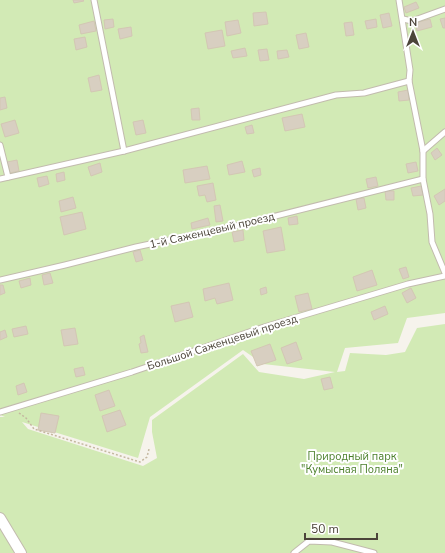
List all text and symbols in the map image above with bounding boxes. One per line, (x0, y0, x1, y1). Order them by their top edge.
north arrow (393, 12, 433, 52)
text: N (409, 15, 417, 30)
street label: 1-й Саженцевый проезд (148, 209, 277, 252)
street label: Большой Саженцевый проезд (145, 311, 300, 374)
park label: Природный парк "Кумысная Поляна" (301, 449, 403, 477)
scale bar (305, 515, 377, 541)
text: 50 m (311, 521, 339, 537)

